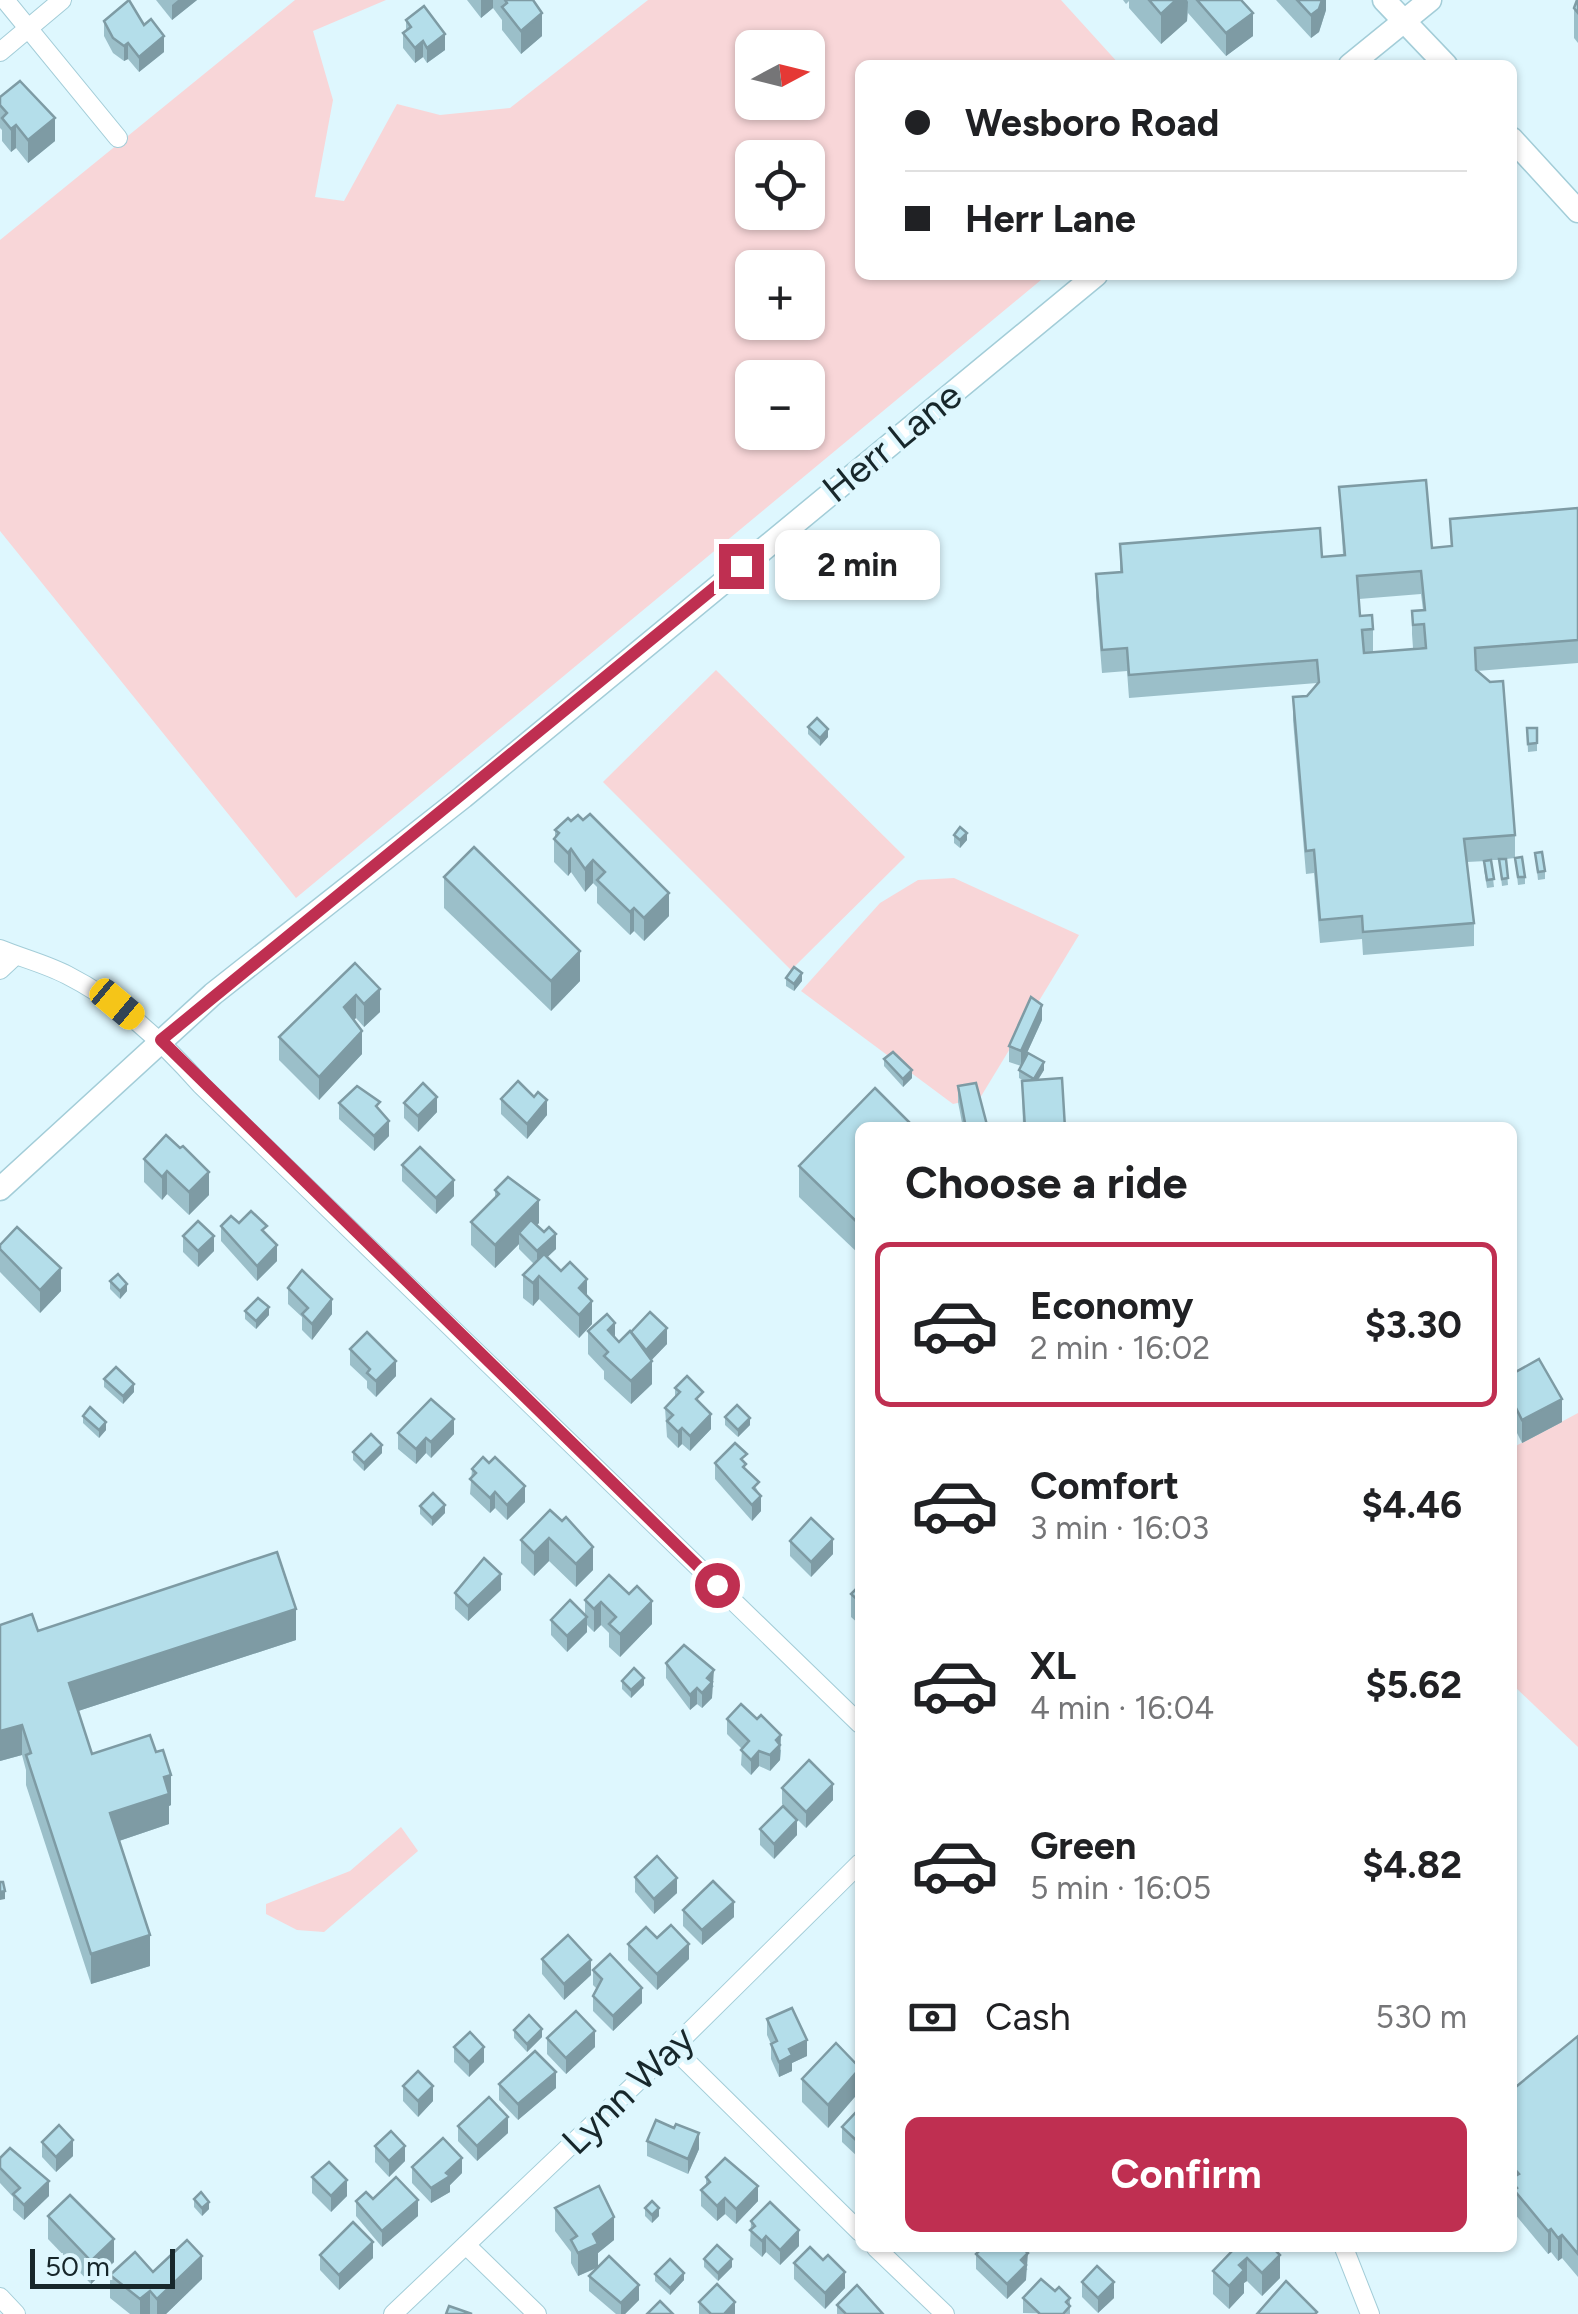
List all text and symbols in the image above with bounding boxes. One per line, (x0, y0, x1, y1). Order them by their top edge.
north arrow (735, 30, 825, 120)
map controls (735, 30, 825, 450)
text: Wesboro Road (965, 100, 1219, 146)
button: locate (735, 140, 825, 230)
text: Herr Lane (965, 196, 1136, 242)
button: + (735, 250, 825, 340)
button: − (735, 360, 825, 450)
street label: Herr Lane (813, 372, 971, 512)
callout: 2 min (776, 531, 941, 601)
route end (719, 544, 764, 589)
text: 2 min (817, 546, 898, 584)
car (84, 973, 150, 1035)
text: Choose a ride (905, 1155, 1187, 1209)
icon: car (910, 1280, 1000, 1370)
text: Economy (1030, 1283, 1193, 1329)
text: $3.30 (1365, 1302, 1462, 1348)
text: 2 min · 16:02 (1030, 1329, 1210, 1367)
icon: car (910, 1460, 1000, 1550)
text: Comfort (1030, 1463, 1179, 1509)
text: $4.46 (1361, 1482, 1462, 1528)
text: 3 min · 16:03 (1030, 1509, 1209, 1547)
route start (695, 1563, 740, 1608)
icon: car (910, 1640, 1000, 1730)
text: XL (1030, 1643, 1076, 1689)
text: $5.62 (1365, 1662, 1462, 1708)
text: 4 min · 16:04 (1030, 1689, 1214, 1727)
icon: car (910, 1820, 1000, 1910)
text: Green (1030, 1823, 1136, 1869)
text: $4.82 (1362, 1842, 1462, 1888)
text: 5 min · 16:05 (1030, 1869, 1211, 1907)
icon: cash (905, 1990, 960, 2045)
text: Cash (985, 1994, 1071, 2040)
text: 530 m (1376, 1998, 1467, 2036)
street label: Lynn Way (553, 2016, 703, 2164)
button: Confirm (905, 2117, 1467, 2232)
scale bar (30, 2244, 175, 2288)
text: 50 m (45, 2249, 110, 2283)

